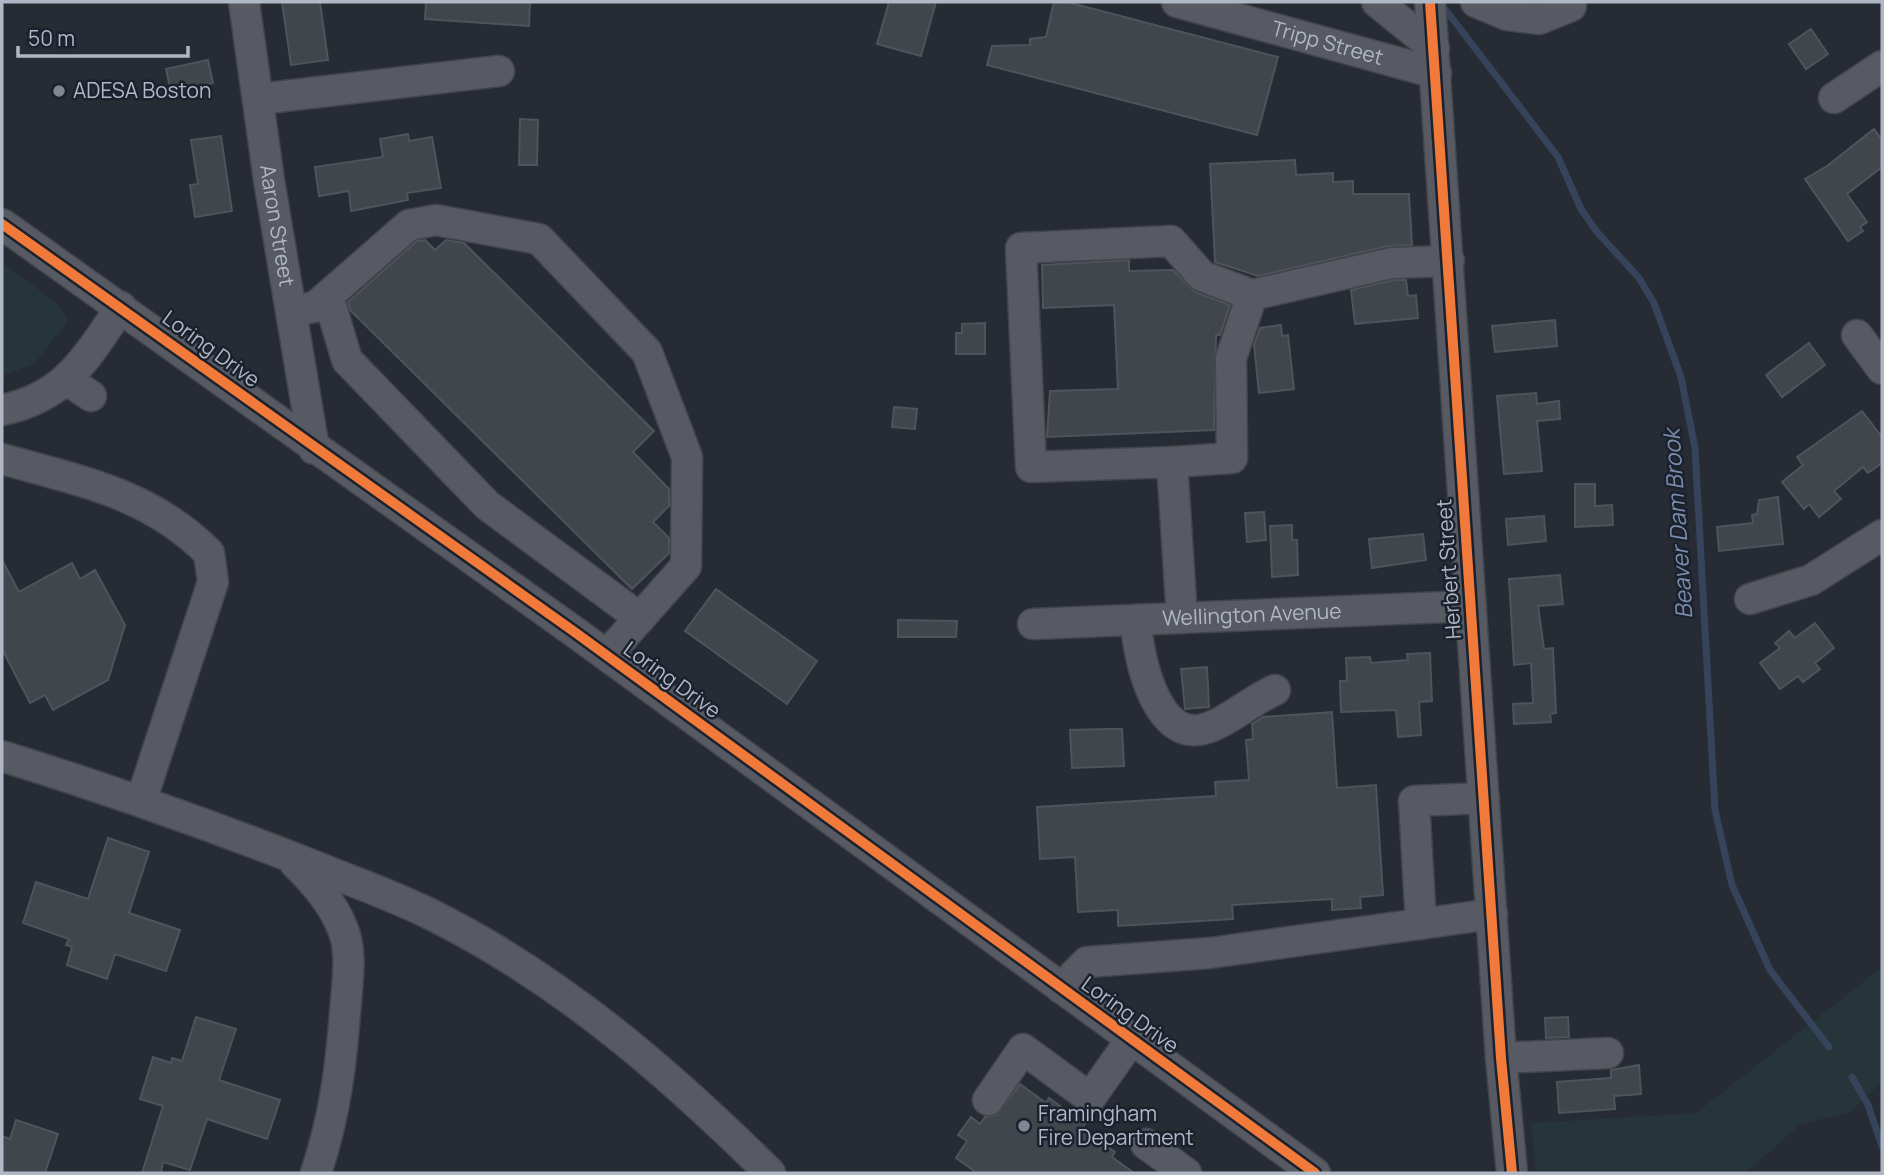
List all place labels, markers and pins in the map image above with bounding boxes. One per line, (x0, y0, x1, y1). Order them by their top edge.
place label: ADESA Boston (73, 76, 211, 104)
marker: ADESA Boston (51, 83, 67, 99)
place label: Framingham Fire Department (1038, 1099, 1194, 1151)
marker: Framingham Fire Department (1016, 1118, 1032, 1134)

